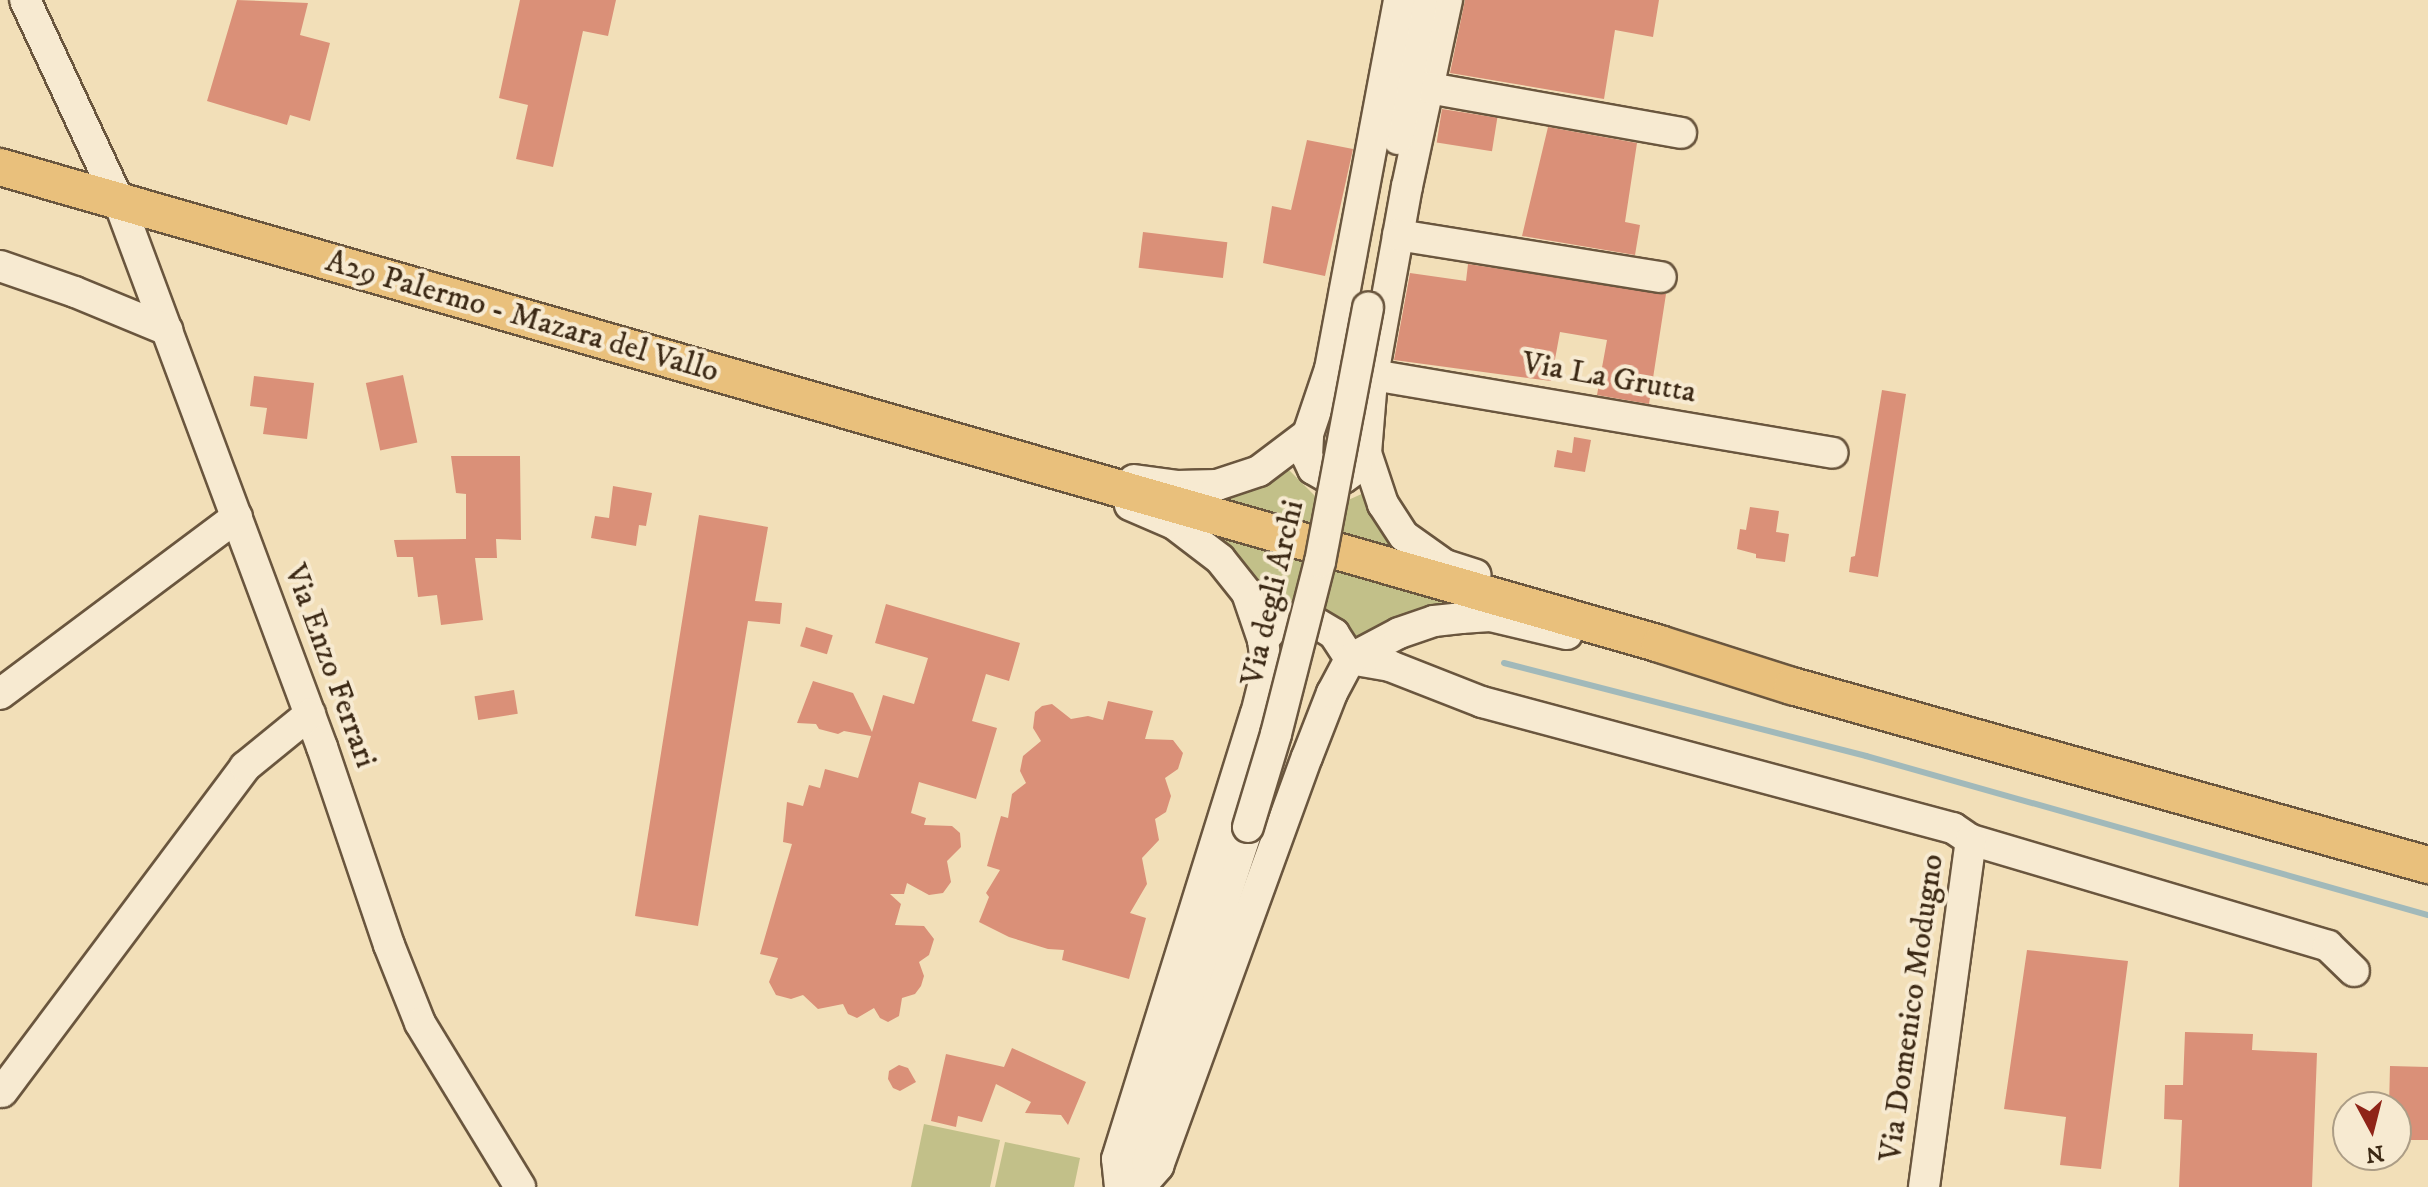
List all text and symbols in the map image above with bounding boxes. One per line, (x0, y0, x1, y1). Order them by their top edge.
street label: A29 Palermo - Mazara del Vallo (321, 242, 723, 392)
street label: Via La Grutta (1519, 344, 1699, 412)
street label: Via degli Archi (1233, 496, 1313, 690)
street label: Via Enzo Ferrari (275, 559, 385, 773)
street label: Via Domenico Modugno (1871, 852, 1953, 1164)
north arrow (2332, 1091, 2412, 1171)
text: N (2364, 1139, 2385, 1168)

